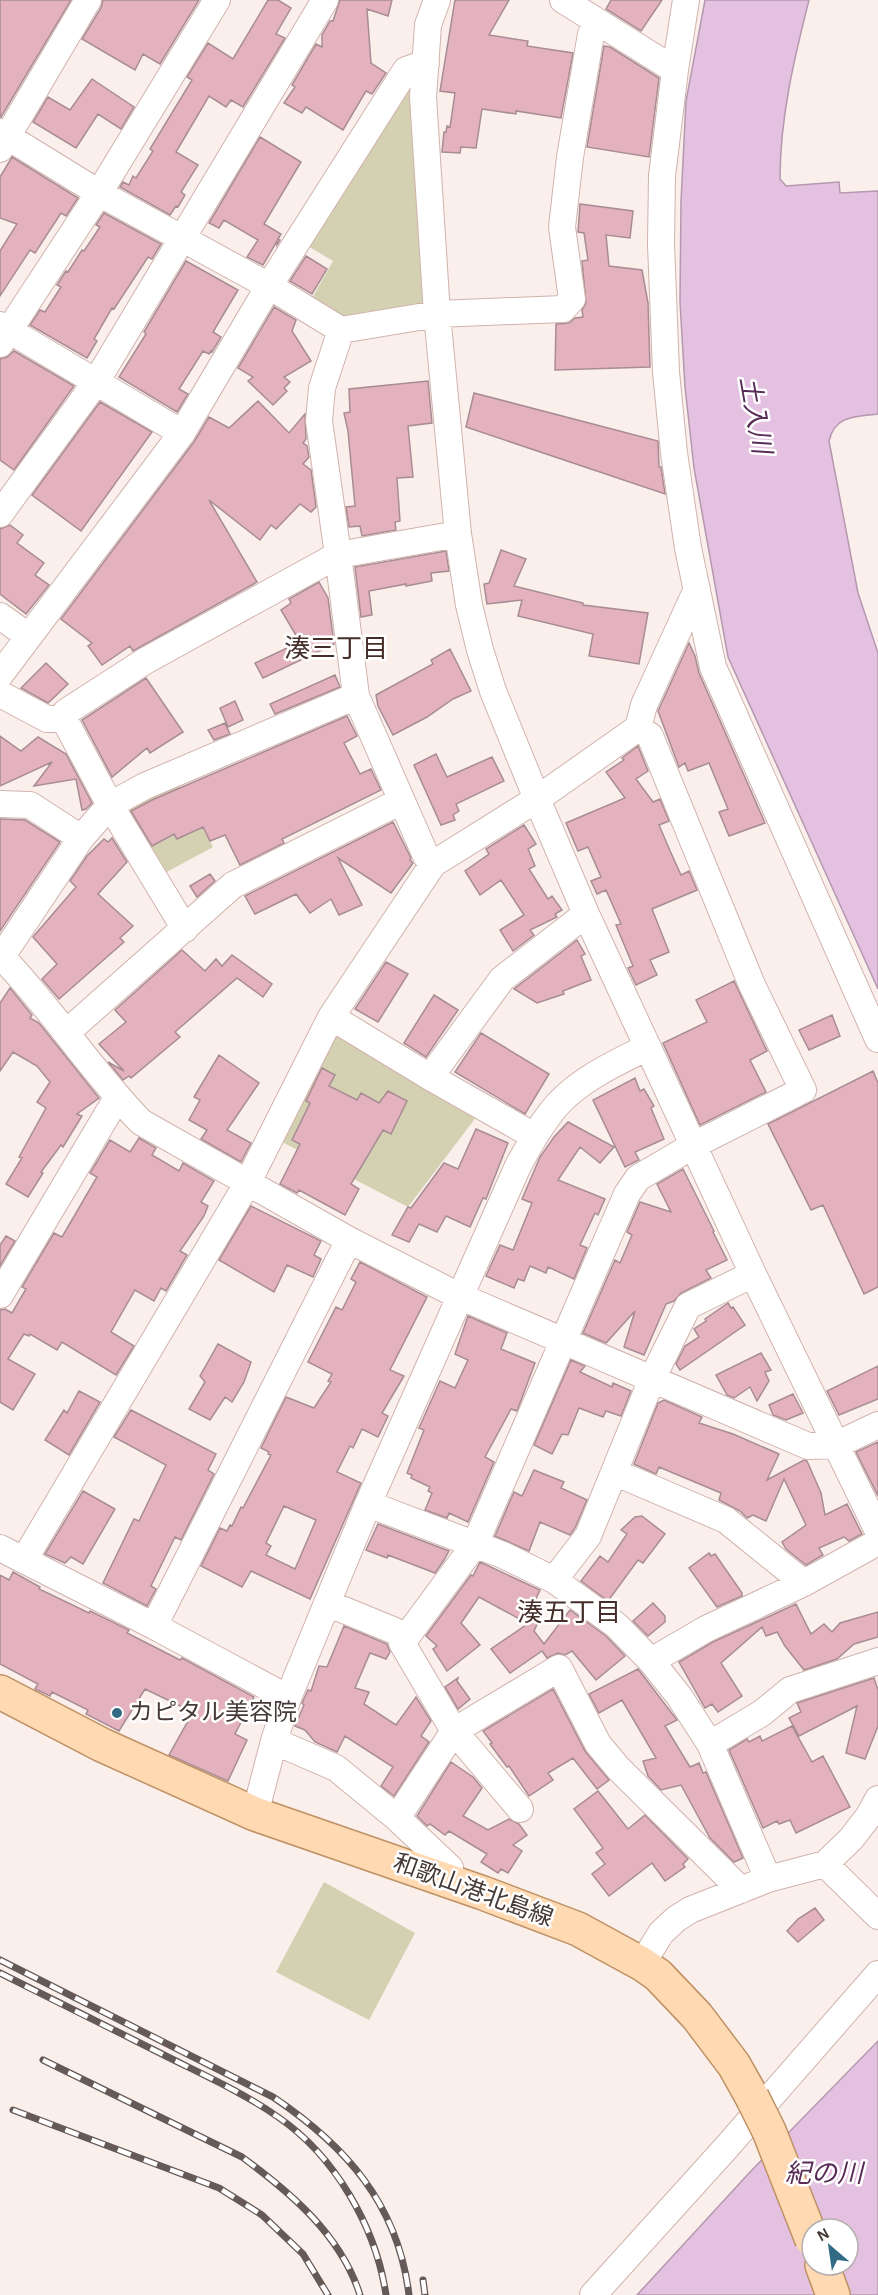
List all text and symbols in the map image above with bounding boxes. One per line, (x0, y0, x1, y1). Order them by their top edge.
water label: 土入川 (735, 374, 776, 459)
district label: 湊三丁目 (284, 635, 388, 662)
district label: 湊五丁目 (517, 1599, 621, 1626)
place label: カピタル美容院 (129, 1699, 297, 1725)
marker: カピタル美容院 (110, 1706, 124, 1720)
street label: 和歌山港北島線 (390, 1849, 557, 1931)
water label: 紀の川 (785, 2160, 866, 2187)
north arrow (800, 2217, 860, 2277)
text: N (814, 2225, 832, 2244)

